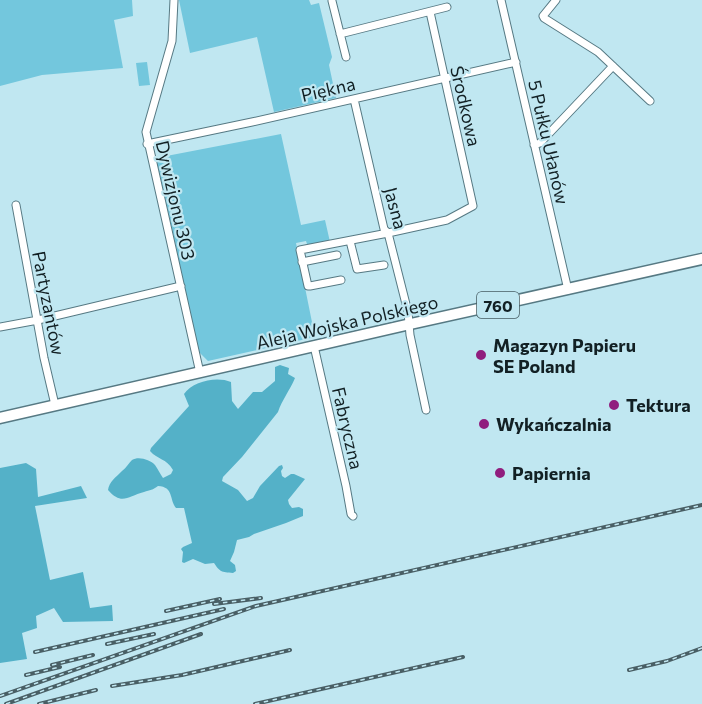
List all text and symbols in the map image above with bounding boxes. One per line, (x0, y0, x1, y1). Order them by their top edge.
street label: Środkowa (446, 64, 486, 148)
street label: Piękna (299, 72, 357, 106)
street label: 5 Pułku Ułanów (524, 78, 574, 206)
street label: Dywizjonu 303 (152, 138, 200, 262)
street label: Jasna (380, 185, 412, 231)
street label: Partyzantów (28, 249, 70, 357)
street label: Aleja Wojska Polskiego (254, 290, 440, 354)
road number: 760 (477, 292, 519, 318)
place label: Magazyn Papieru SE Poland (493, 334, 636, 377)
marker: Magazyn Papieru SE Poland (474, 348, 488, 362)
street label: Fabryczna (328, 385, 368, 471)
place label: Tektura (626, 394, 691, 416)
marker: Tektura (607, 398, 621, 412)
place label: Wykańczalnia (496, 413, 612, 435)
marker: Wykańczalnia (477, 417, 491, 431)
place label: Papiernia (512, 462, 591, 484)
marker: Papiernia (493, 466, 507, 480)

